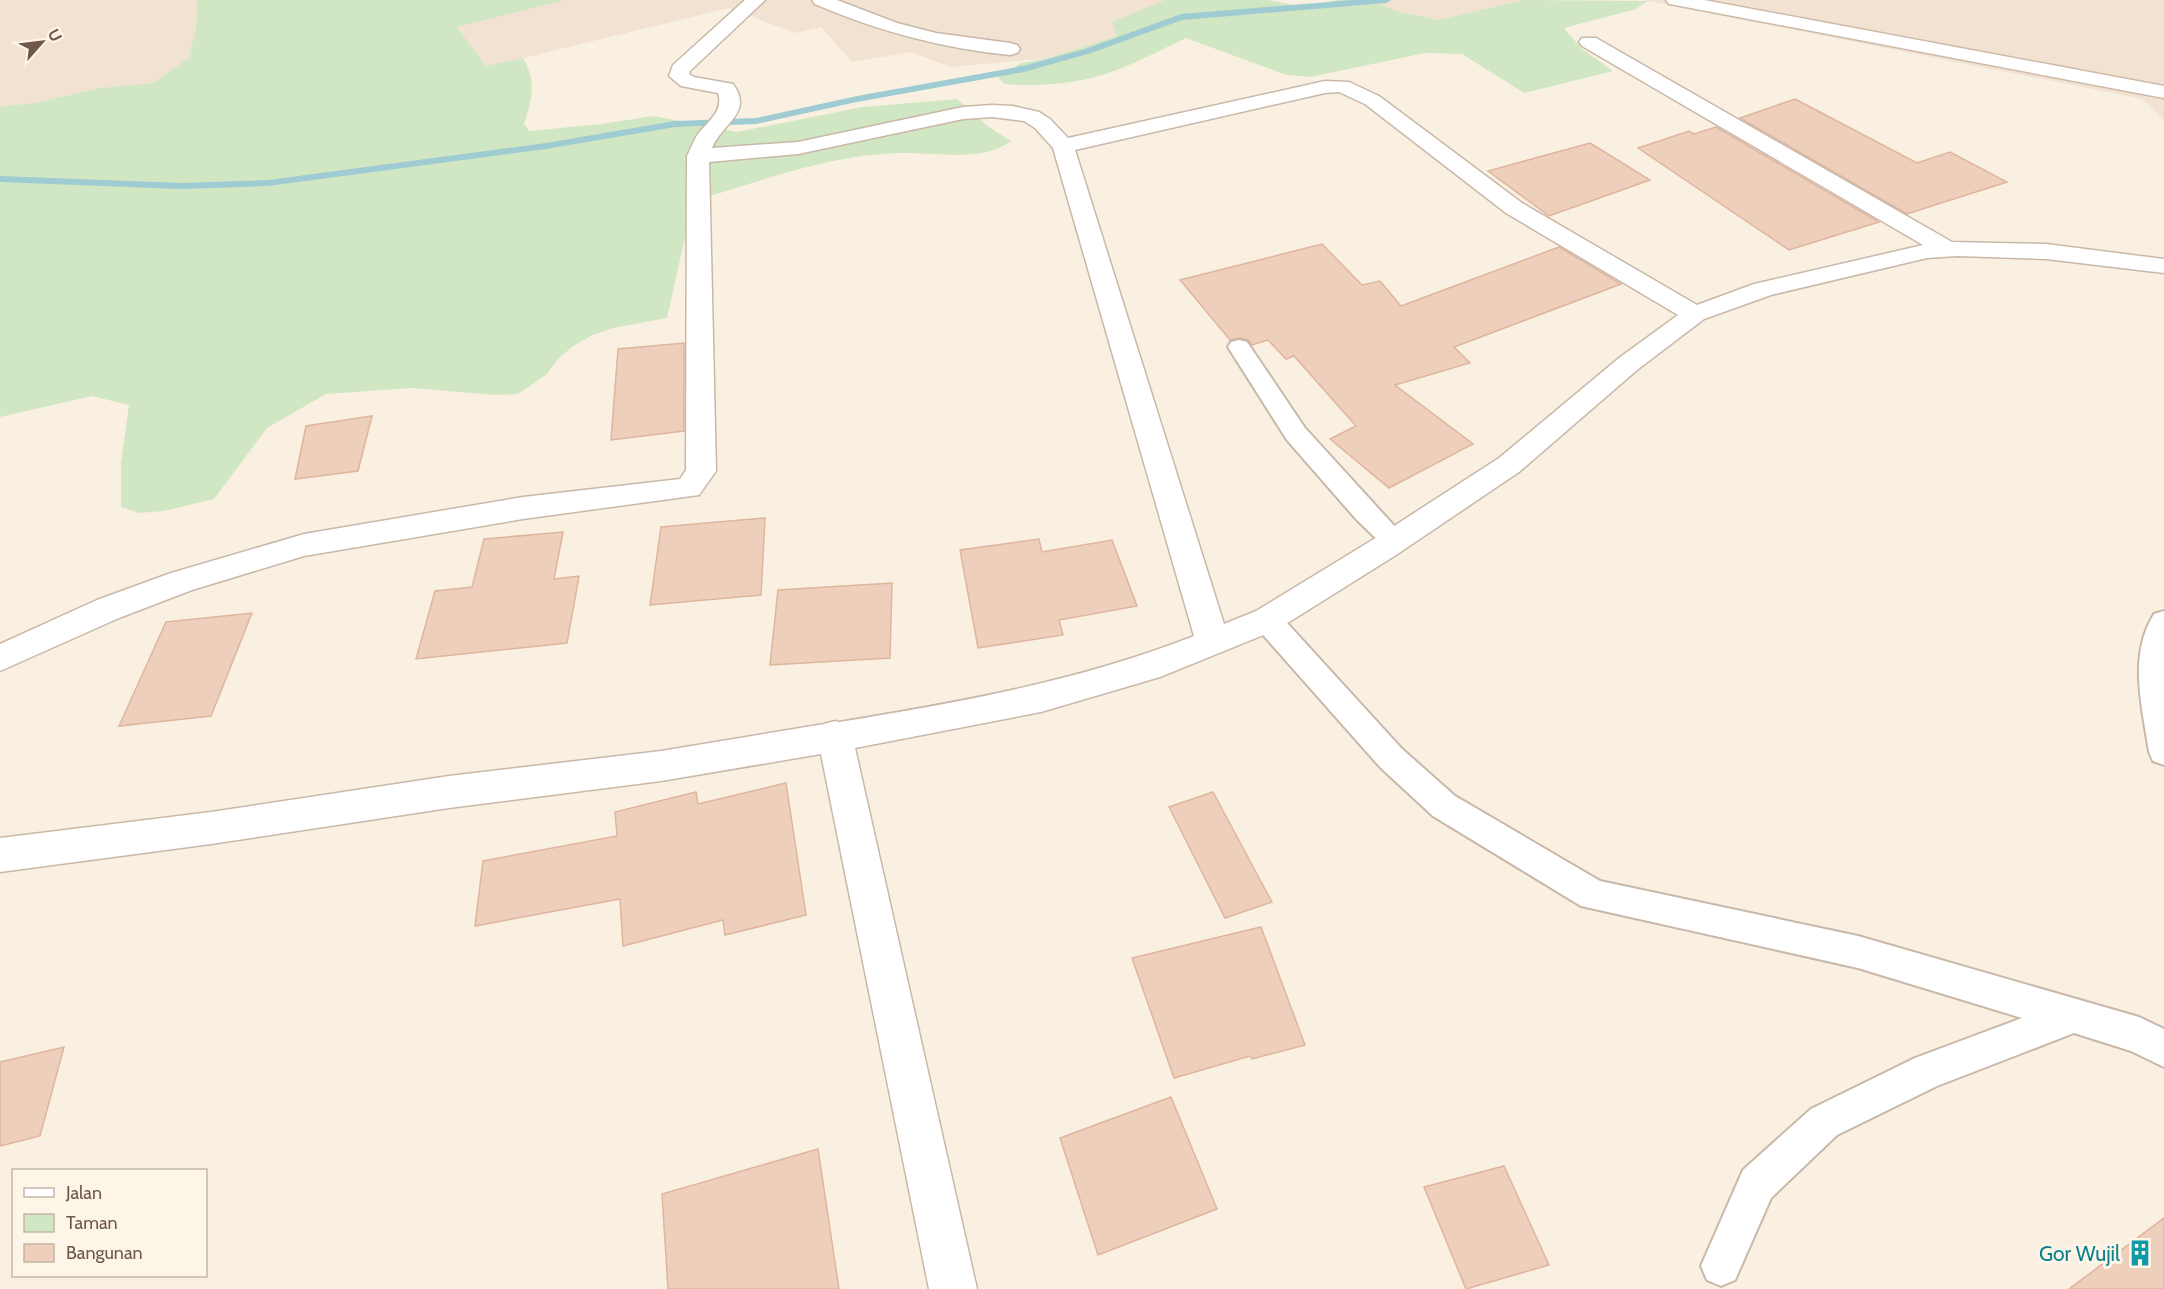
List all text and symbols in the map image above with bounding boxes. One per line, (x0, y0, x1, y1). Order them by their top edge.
north arrow (12, 12, 72, 72)
text: U (44, 26, 66, 45)
legend (12, 1169, 207, 1277)
text: Jalan (65, 1182, 102, 1204)
text: Taman (66, 1212, 118, 1234)
building icon: Gor Wujil (2125, 1238, 2155, 1268)
place label: Gor Wujil (2039, 1241, 2120, 1267)
text: Bangunan (66, 1242, 143, 1264)

